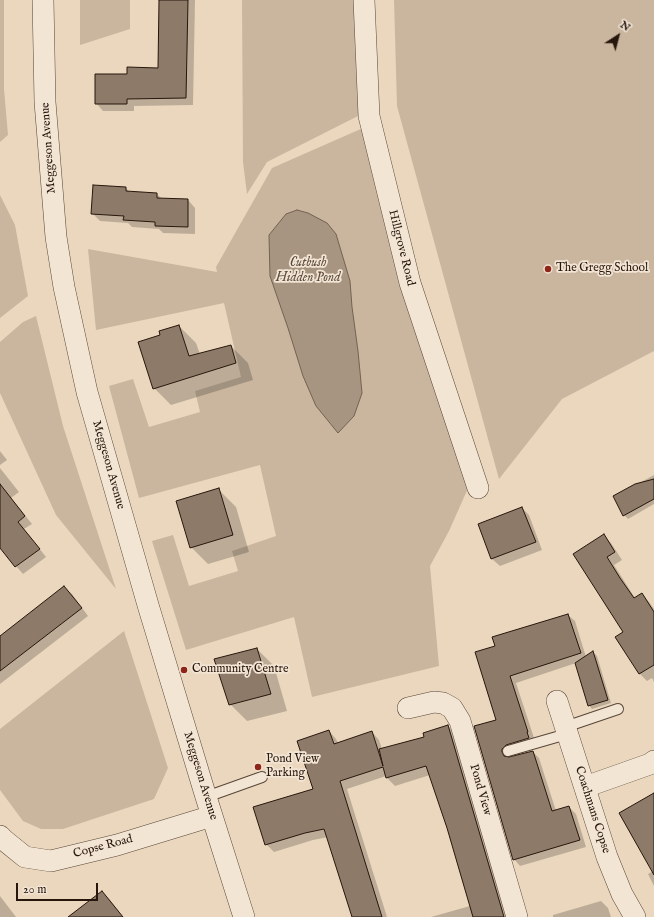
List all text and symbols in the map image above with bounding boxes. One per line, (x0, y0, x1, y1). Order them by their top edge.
north arrow (598, 16, 638, 56)
text: N (617, 18, 633, 35)
street label: Meggeson Avenue (39, 102, 59, 194)
street label: Hillgrove Road (385, 208, 417, 288)
water label: Cutbush Hidden Pond (276, 255, 340, 286)
place label: The Gregg School (556, 262, 648, 276)
marker: The Gregg School (543, 264, 553, 274)
street label: Meggeson Avenue (88, 419, 128, 511)
place label: Community Centre (192, 663, 288, 677)
marker: Community Centre (179, 665, 189, 675)
street label: Meggeson Avenue (180, 730, 220, 822)
place label: Pond View Parking (266, 753, 319, 781)
marker: Pond View Parking (253, 762, 263, 772)
street label: Pond View (466, 763, 494, 817)
street label: Coachmans Copse (571, 765, 613, 855)
street label: Copse Road (72, 832, 134, 862)
scale bar (18, 875, 100, 901)
text: 20 m (23, 882, 46, 897)

